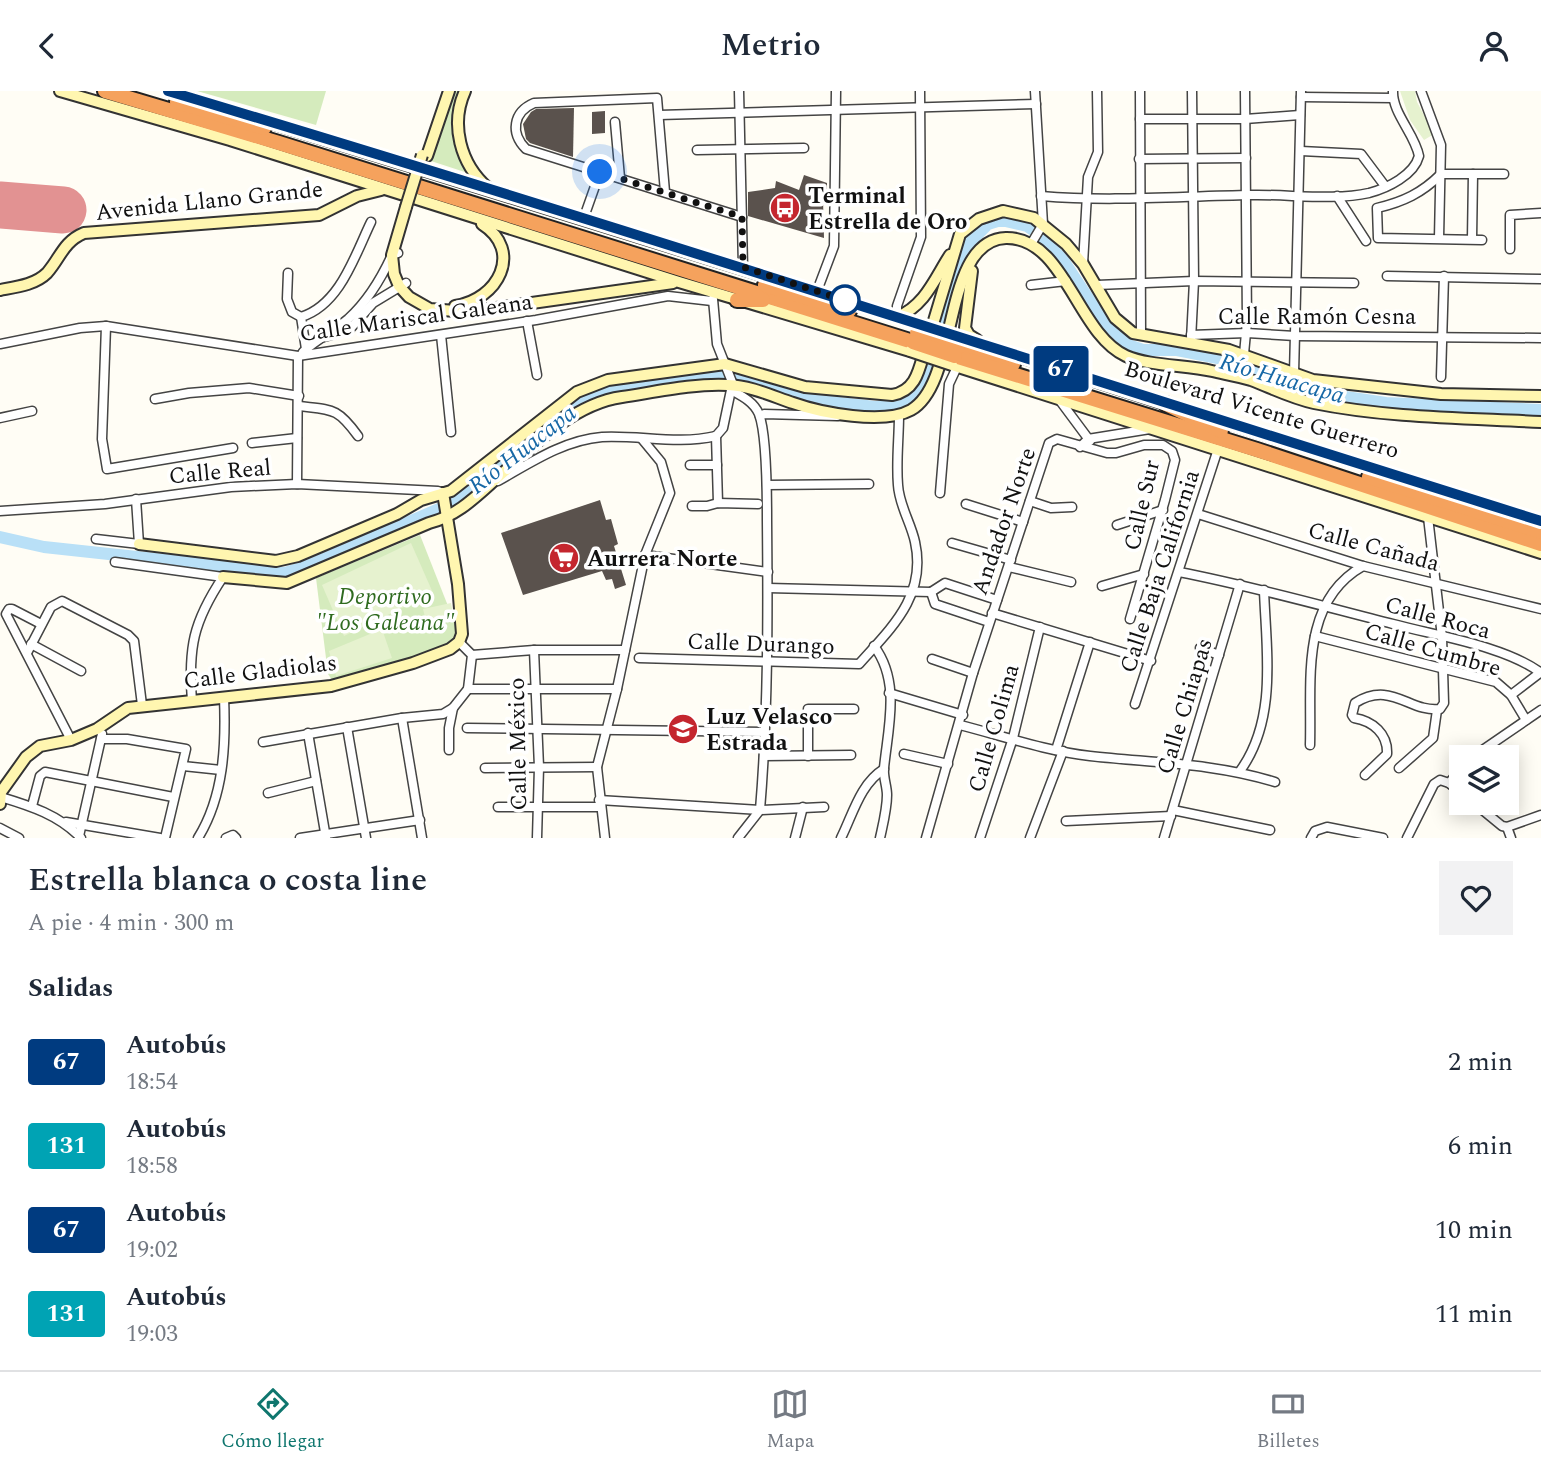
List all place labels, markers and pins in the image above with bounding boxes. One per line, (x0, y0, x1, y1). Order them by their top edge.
place label: Terminal Estrella de Oro (808, 179, 967, 240)
bus stop icon: Terminal Estrella de Oro (768, 191, 802, 225)
unlabelled marker (830, 285, 860, 315)
supermarket icon: Aurrera Norte (547, 541, 581, 575)
place label: Aurrera Norte (587, 542, 737, 577)
place label: Luz Velasco Estrada (706, 700, 832, 761)
school or university icon: Luz Velasco Estrada (666, 712, 700, 746)

